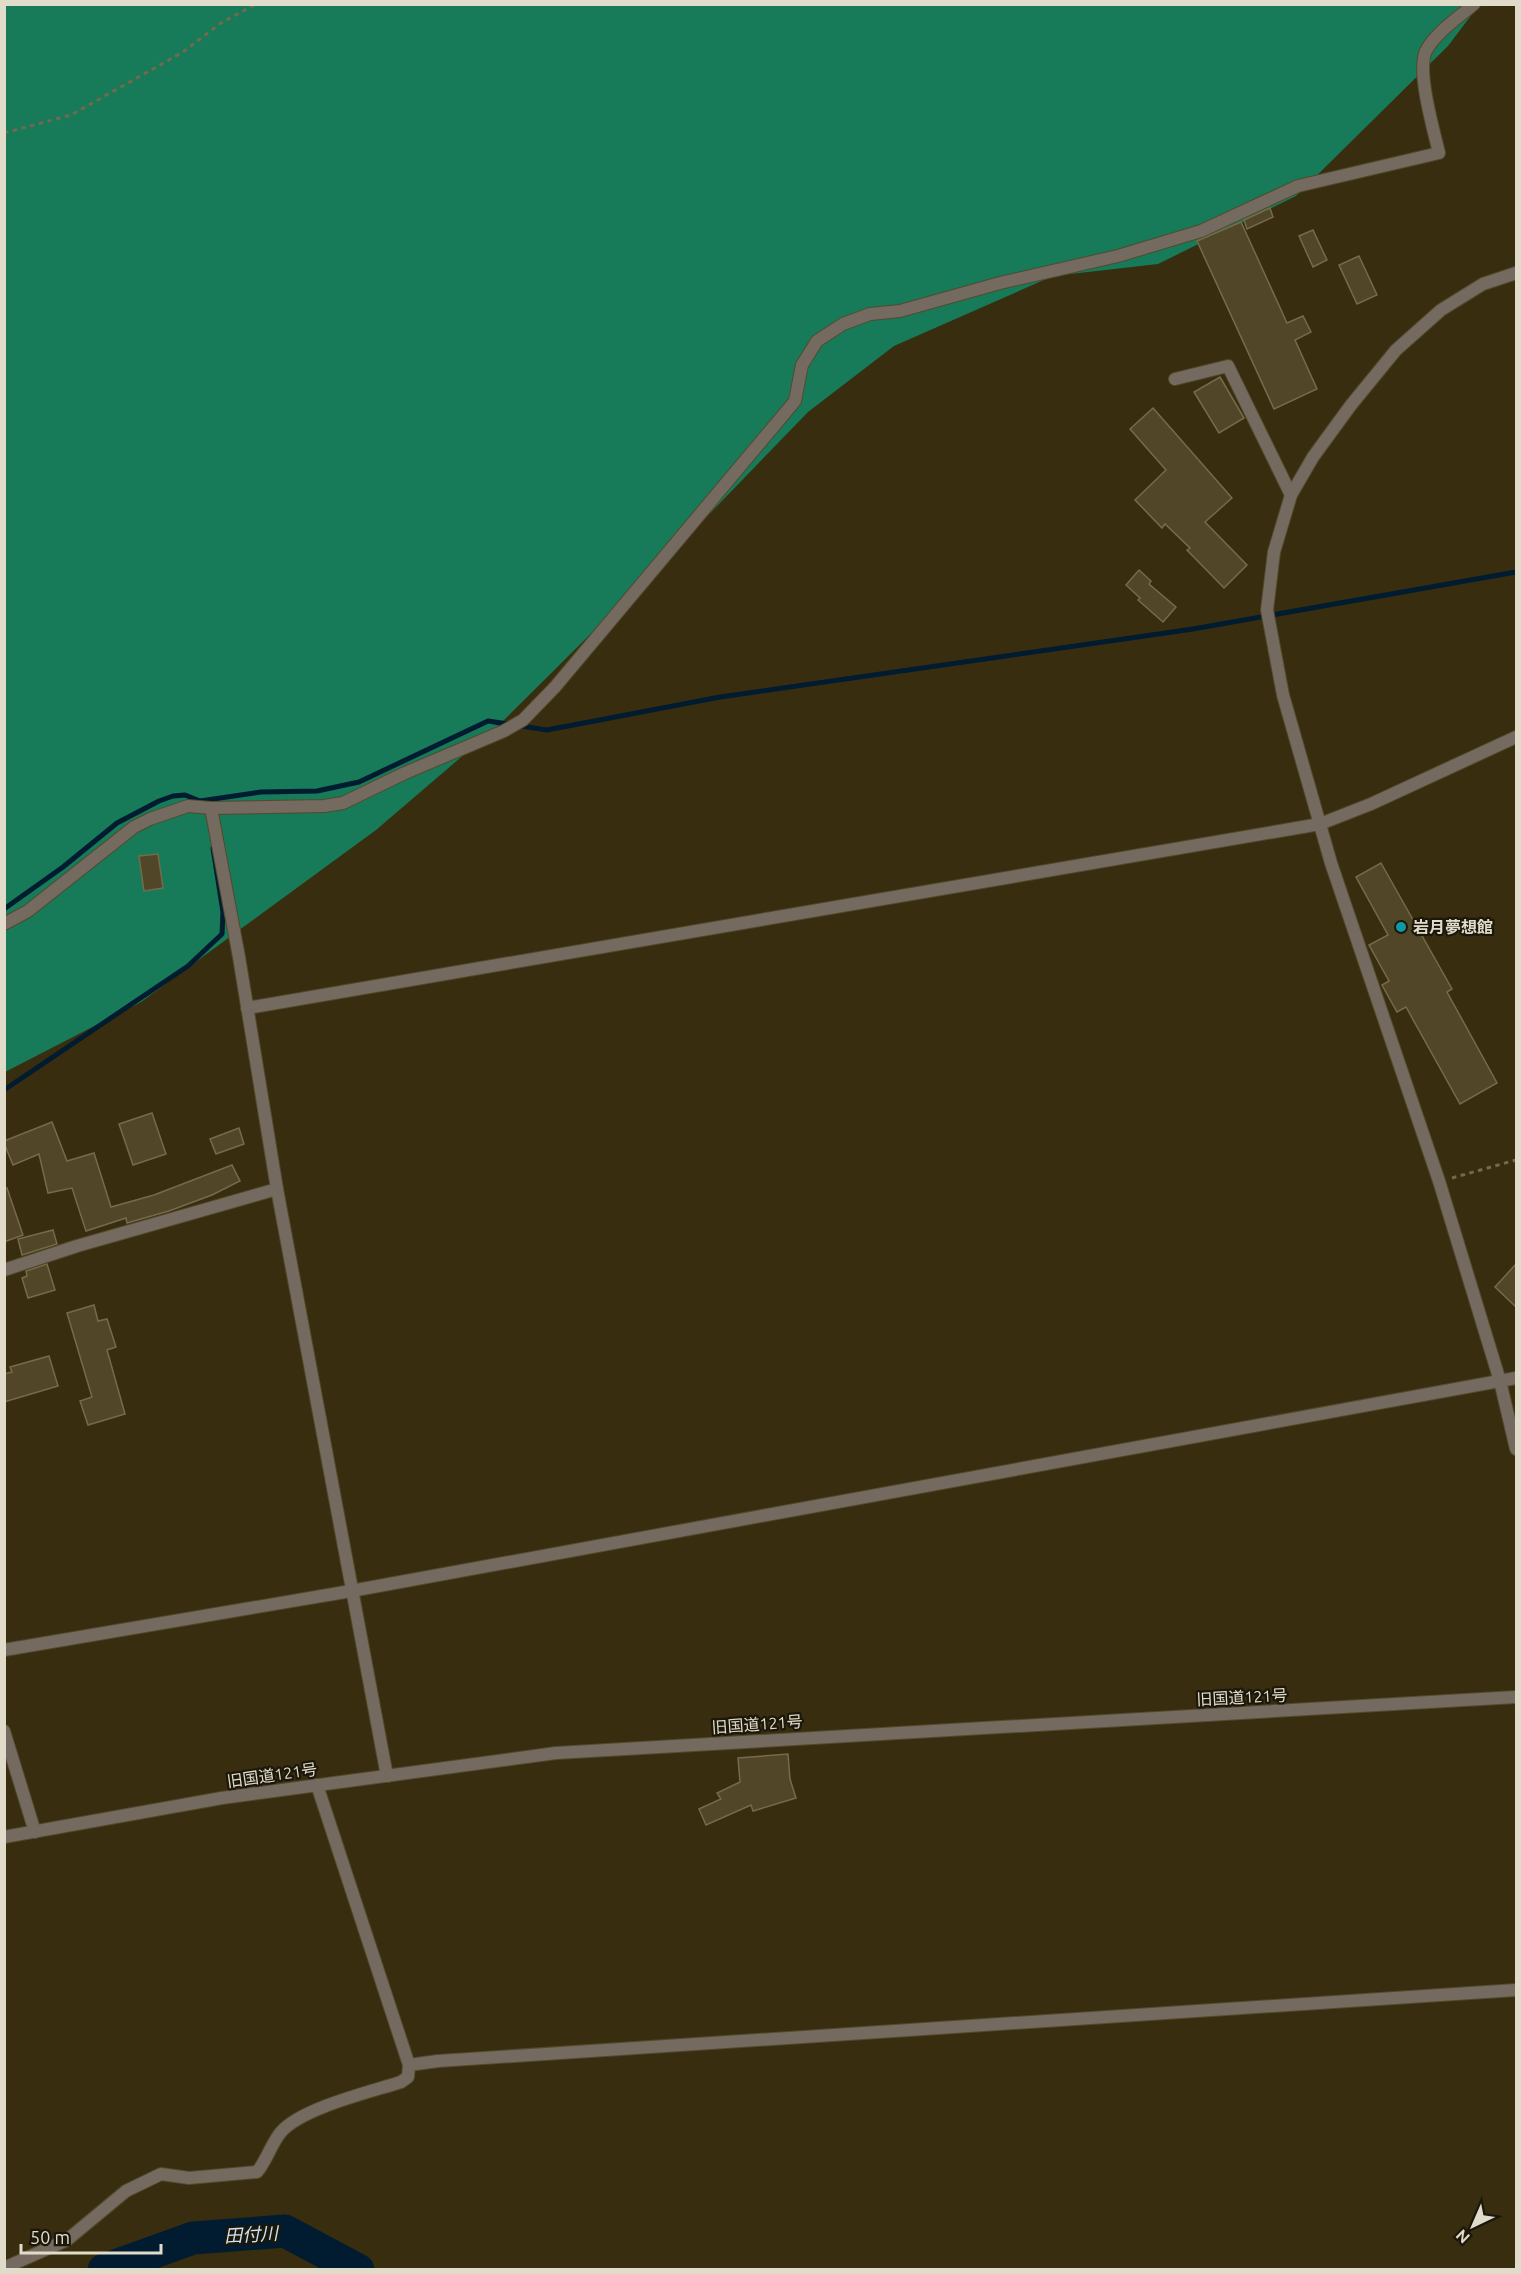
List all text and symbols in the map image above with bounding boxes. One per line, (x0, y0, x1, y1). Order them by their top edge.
place label: 岩月夢想館 (1413, 918, 1493, 936)
marker: 岩月夢想館 (1394, 920, 1408, 934)
street label: 旧国道121号 (1196, 1686, 1288, 1708)
street label: 旧国道121号 (711, 1712, 803, 1736)
street label: 旧国道121号 (226, 1760, 318, 1790)
north arrow (1443, 2196, 1503, 2256)
scale bar (21, 2217, 160, 2255)
water label: 田付川 (224, 2222, 280, 2245)
text: N (1452, 2226, 1473, 2247)
text: 50 m (30, 2227, 70, 2247)

